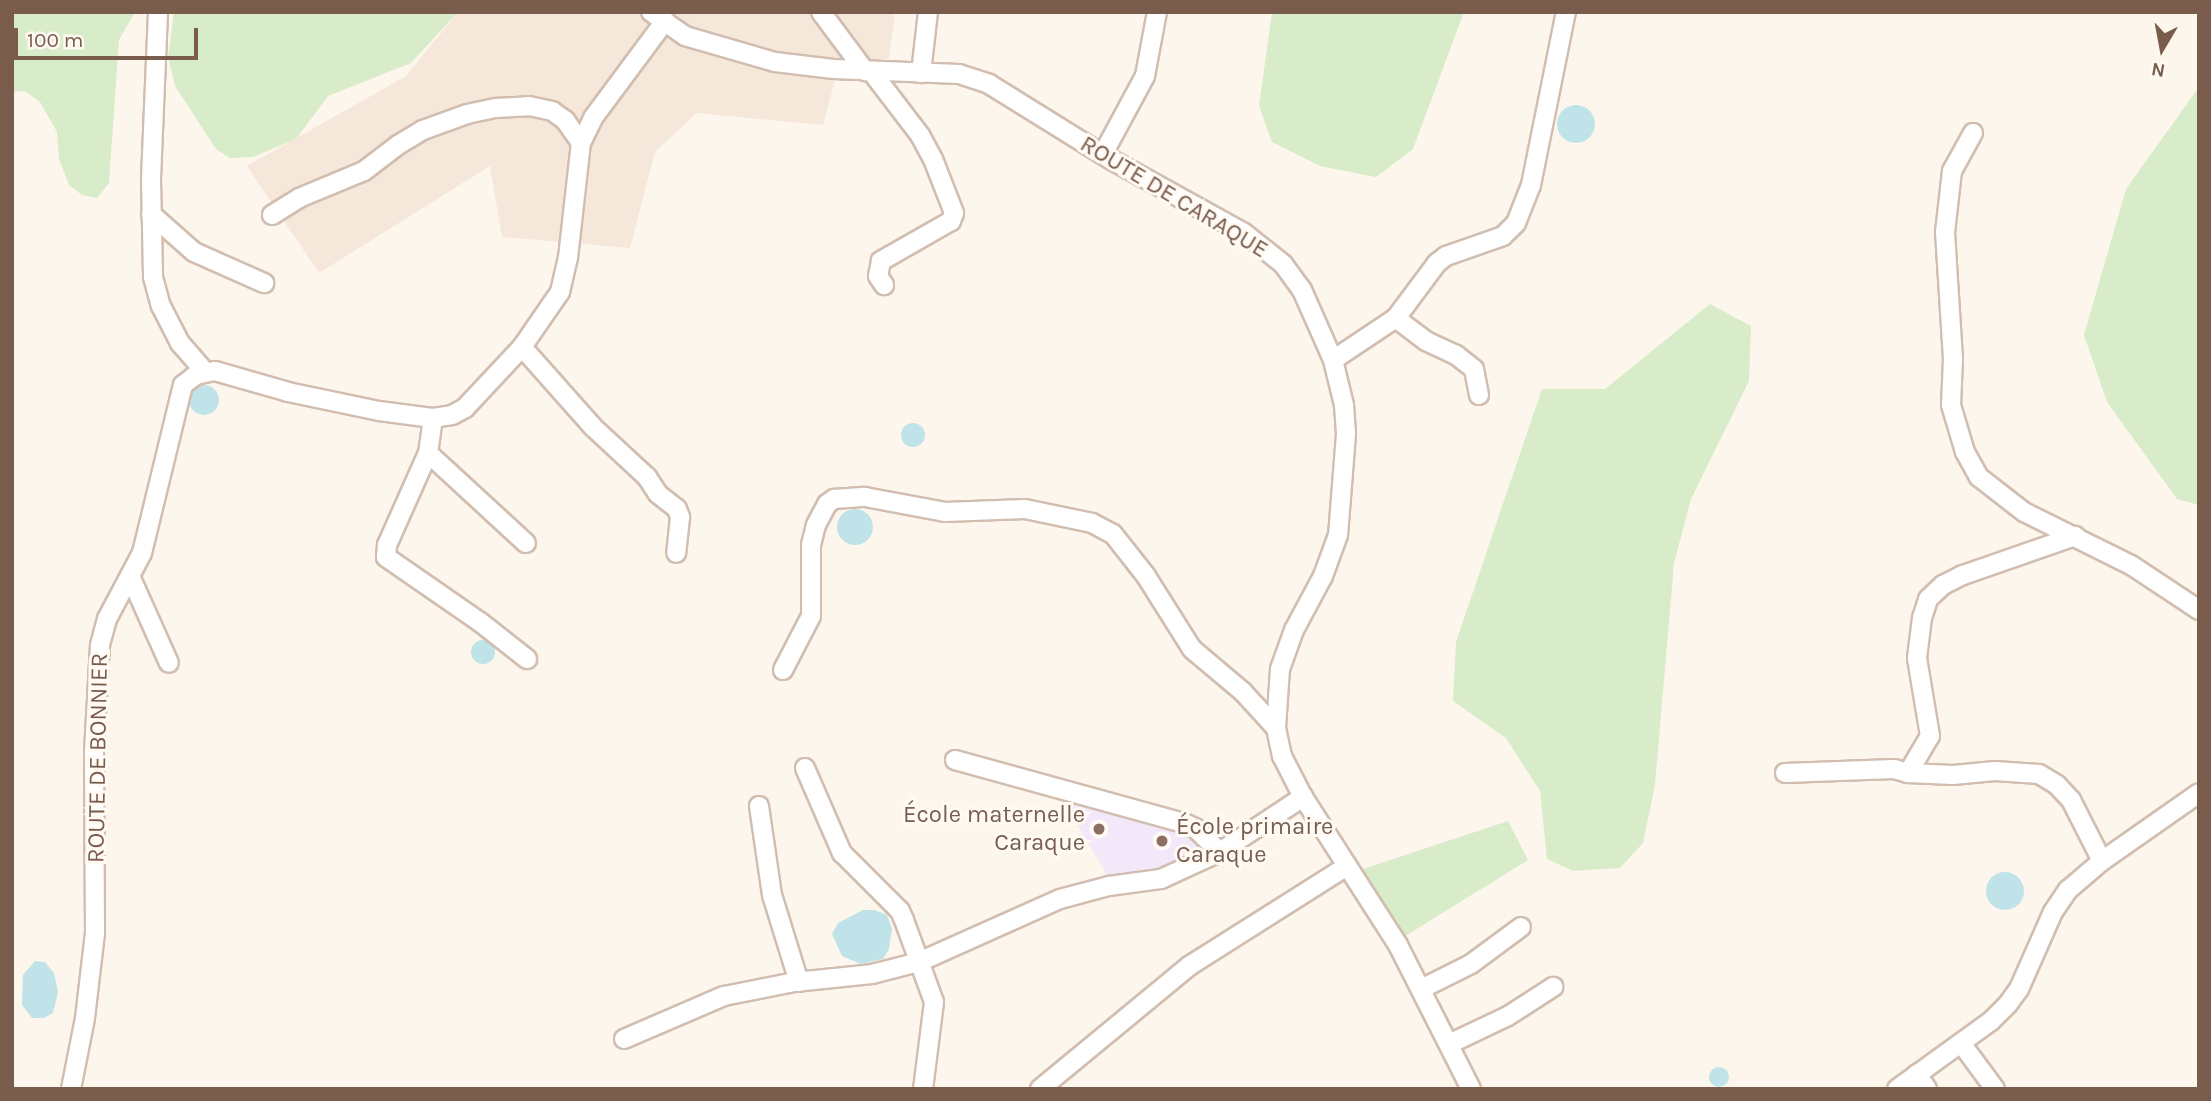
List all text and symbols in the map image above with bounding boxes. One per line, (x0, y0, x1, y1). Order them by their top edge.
scale bar (18, 14, 201, 58)
north arrow (2127, 14, 2197, 84)
text: 100 m (27, 28, 84, 52)
text: N (2150, 58, 2167, 82)
street label: ROUTE DE CARAQUE (1075, 130, 1273, 264)
street label: ROUTE DE BONNIER (82, 653, 114, 863)
place label: École maternelle Caraque (903, 801, 1085, 857)
place label: École primaire Caraque (1176, 813, 1333, 869)
marker: École maternelle Caraque (1091, 821, 1107, 837)
marker: École primaire Caraque (1154, 833, 1170, 849)

